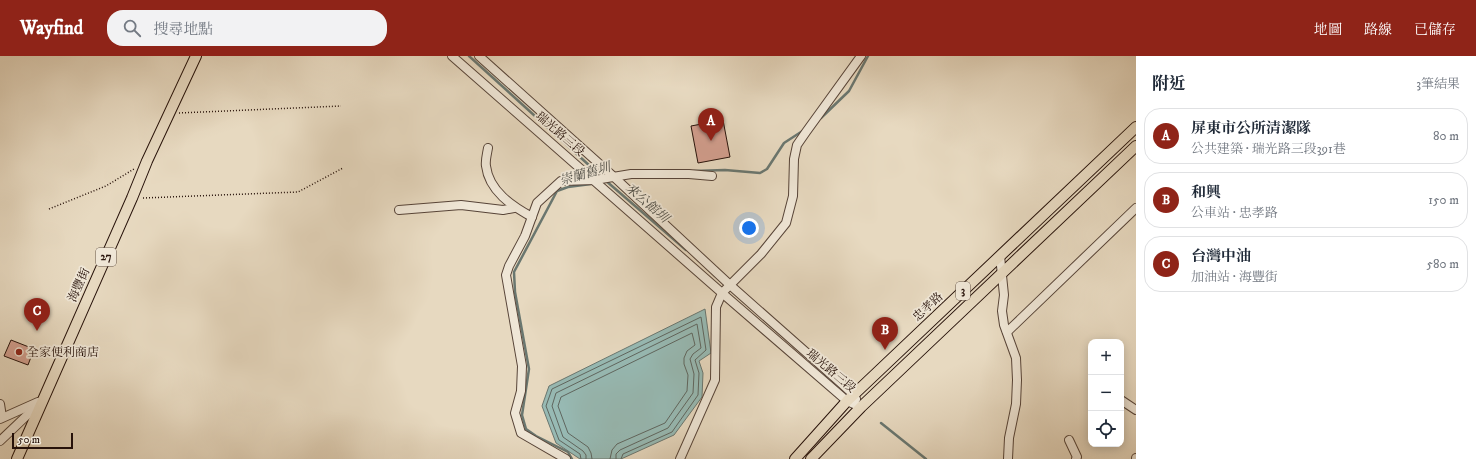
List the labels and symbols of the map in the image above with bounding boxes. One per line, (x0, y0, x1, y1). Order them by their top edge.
pin: A (698, 108, 724, 141)
street label: 瑞光路三段 (532, 109, 588, 159)
water label: 崇蘭舊圳 (558, 159, 614, 189)
water label: 來公館圳 (622, 180, 673, 227)
your location (739, 218, 759, 238)
road number: 27 (96, 248, 116, 266)
street label: 海豐街 (65, 265, 94, 305)
road number: 3 (956, 282, 970, 300)
street label: 忠孝路 (910, 289, 946, 325)
pin: C (24, 298, 50, 331)
pin: B (872, 317, 898, 350)
place label: 全家便利商店 (27, 345, 99, 360)
street label: 瑞光路三段 (803, 346, 859, 396)
marker: 全家便利商店 (14, 347, 24, 357)
scale bar (12, 431, 73, 450)

